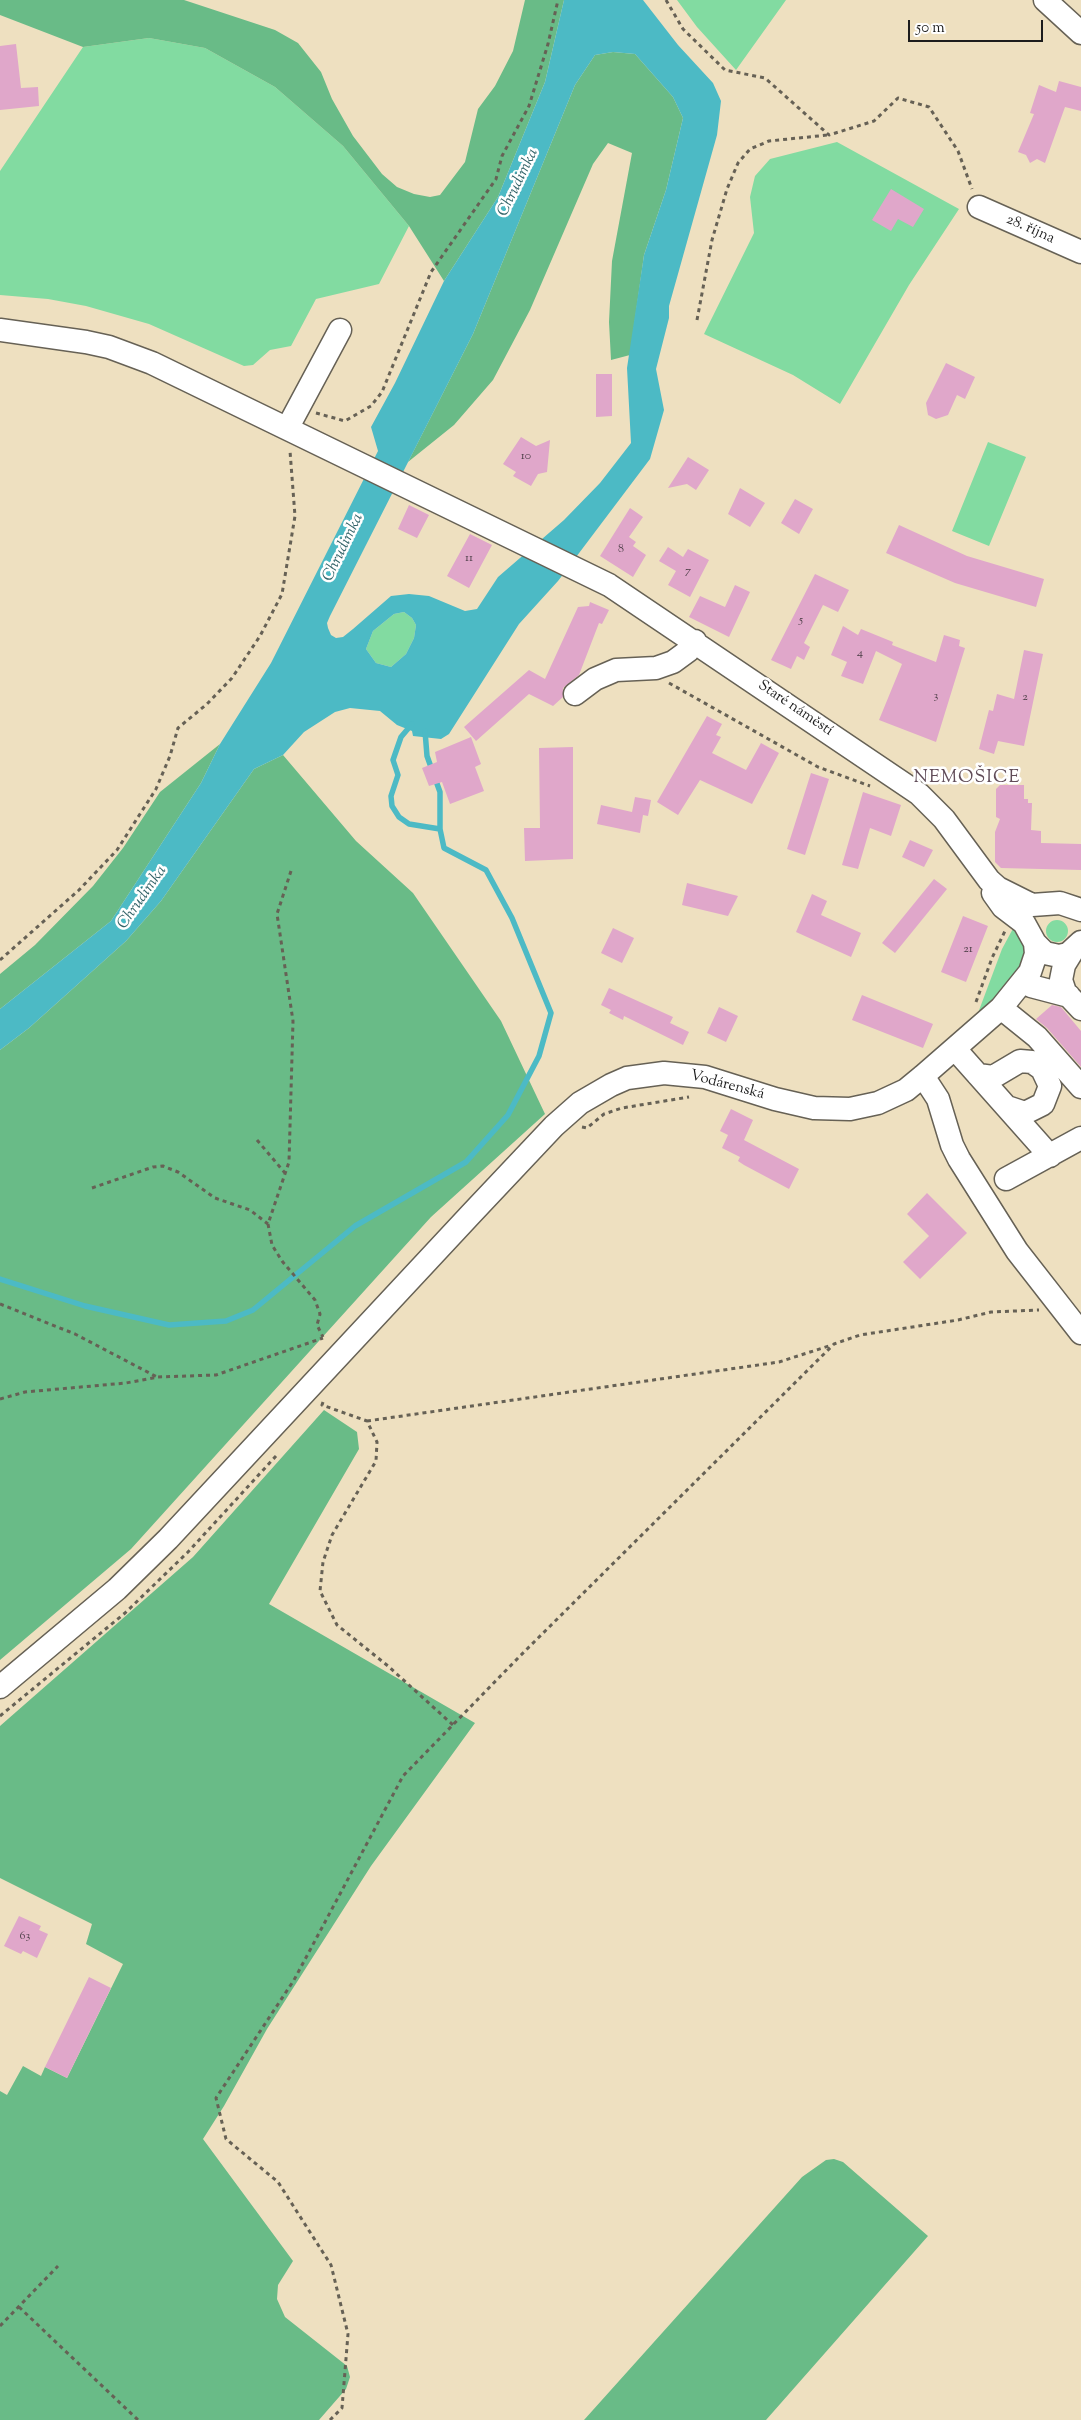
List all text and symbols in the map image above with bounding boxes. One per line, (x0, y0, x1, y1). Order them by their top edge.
scale bar (911, 10, 1046, 42)
text: 50 m (916, 18, 945, 39)
water label: Chrudimka (494, 146, 544, 220)
street label: 28. října (1003, 211, 1057, 249)
house number: 10 (521, 450, 531, 464)
water label: Chrudimka (319, 511, 369, 585)
house number: 8 (618, 543, 624, 557)
house number: 11 (465, 552, 473, 566)
house number: 7 (685, 565, 691, 579)
house number: 5 (799, 614, 803, 628)
house number: 4 (857, 647, 863, 661)
street label: Staré náměstí (754, 677, 836, 741)
house number: 3 (934, 690, 938, 704)
house number: 2 (1022, 691, 1028, 705)
district label: NEMOŠICE (913, 768, 1021, 790)
water label: Chrudimka (114, 863, 172, 933)
house number: 21 (963, 943, 973, 957)
street label: Vodárenská (688, 1067, 766, 1105)
house number: 63 (20, 1930, 30, 1944)

